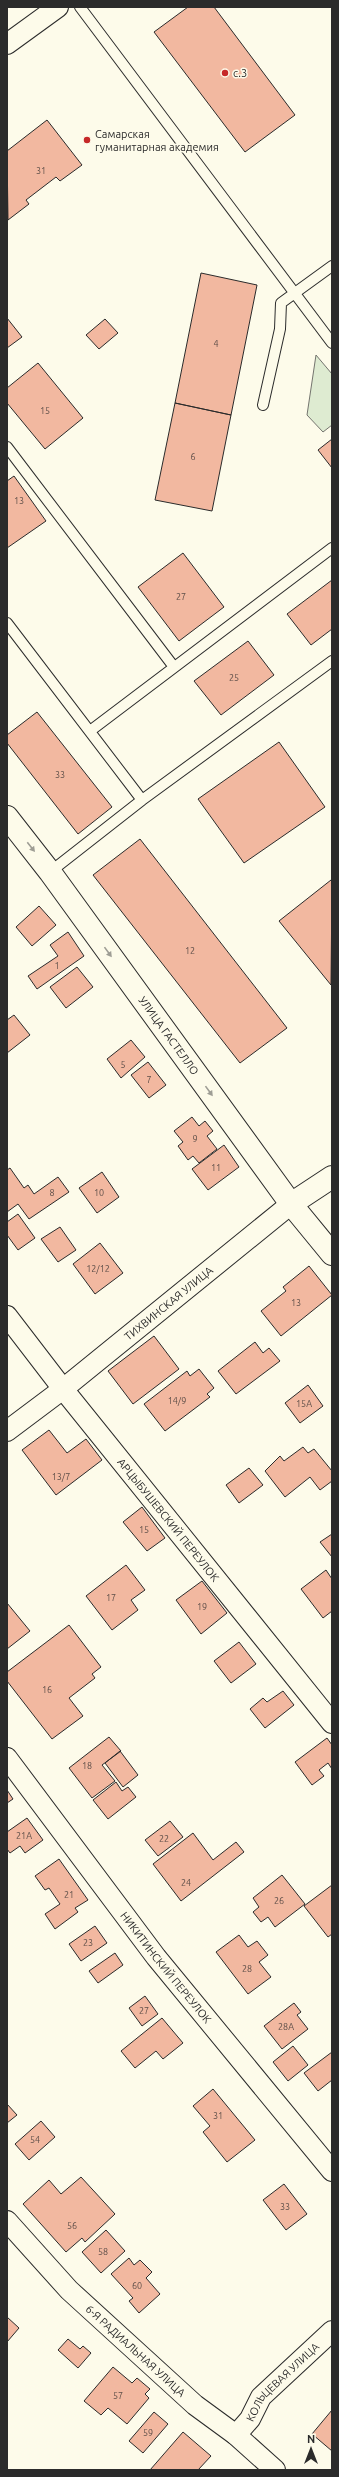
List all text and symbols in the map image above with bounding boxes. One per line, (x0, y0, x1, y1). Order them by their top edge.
place label: с.3 (233, 67, 247, 79)
marker: с.3 (220, 68, 230, 78)
place label: Самарская гуманитарная академия (95, 128, 219, 153)
marker: Самарская гуманитарная академия (82, 135, 92, 145)
house number: 31 (36, 166, 46, 176)
house number: 4 (213, 339, 219, 349)
house number: 15 (40, 406, 50, 416)
house number: 6 (190, 452, 196, 462)
house number: 13 (14, 496, 24, 506)
house number: 27 (176, 592, 186, 602)
house number: 25 (229, 673, 239, 683)
house number: 33 (55, 770, 65, 780)
one-way arrow (27, 842, 35, 853)
house number: 12 (185, 946, 195, 956)
one-way arrow (104, 947, 112, 957)
house number: 1 (54, 961, 60, 971)
street label: УЛИЦА ГАСТЕЛЛО (136, 994, 201, 1077)
house number: 5 (120, 1060, 126, 1070)
house number: 7 (146, 1075, 152, 1085)
one-way arrow (205, 1086, 213, 1097)
house number: 9 (192, 1134, 198, 1144)
house number: 11 (211, 1163, 221, 1173)
house number: 8 (49, 1188, 55, 1198)
house number: 10 (94, 1188, 104, 1198)
street label: ТИХВИНСКАЯ УЛИЦА (122, 1263, 216, 1343)
house number: 12/12 (86, 1264, 110, 1274)
house number: 13 (291, 1298, 301, 1308)
house number: 14/9 (168, 1396, 186, 1406)
house number: 15А (296, 1399, 312, 1409)
street label: АРЦЫБУШЕВСКИЙ ПЕРЕУЛОК (115, 1456, 222, 1584)
house number: 13/7 (52, 1472, 70, 1482)
house number: 15 (139, 1525, 149, 1535)
house number: 17 (106, 1593, 116, 1603)
house number: 19 (197, 1602, 207, 1612)
house number: 16 (42, 1685, 52, 1695)
house number: 18 (82, 1761, 92, 1771)
house number: 21А (16, 1831, 32, 1841)
house number: 22 (159, 1834, 169, 1844)
house number: 24 (181, 1878, 191, 1888)
house number: 21 (64, 1890, 74, 1900)
house number: 26 (274, 1896, 284, 1906)
street label: НИКИТИНСКИЙ ПЕРЕУЛОК (118, 1909, 214, 2026)
house number: 23 (83, 1938, 93, 1948)
house number: 28 (242, 1964, 252, 1974)
house number: 27 (139, 2006, 149, 2016)
house number: 28А (278, 2022, 294, 2032)
house number: 31 (213, 2111, 223, 2121)
house number: 54 (30, 2135, 40, 2145)
house number: 33 (280, 2202, 290, 2212)
house number: 56 (67, 2221, 77, 2231)
house number: 58 (98, 2247, 108, 2257)
house number: 60 (132, 2281, 142, 2291)
street label: 6-Я РАДИАЛЬНАЯ УЛИЦА (84, 2303, 188, 2400)
street label: КОЛЬЦЕВАЯ УЛИЦА (244, 2340, 322, 2423)
house number: 57 (113, 2391, 123, 2401)
house number: 59 (143, 2428, 153, 2438)
north arrow (291, 2429, 331, 2469)
text: N (307, 2433, 315, 2445)

